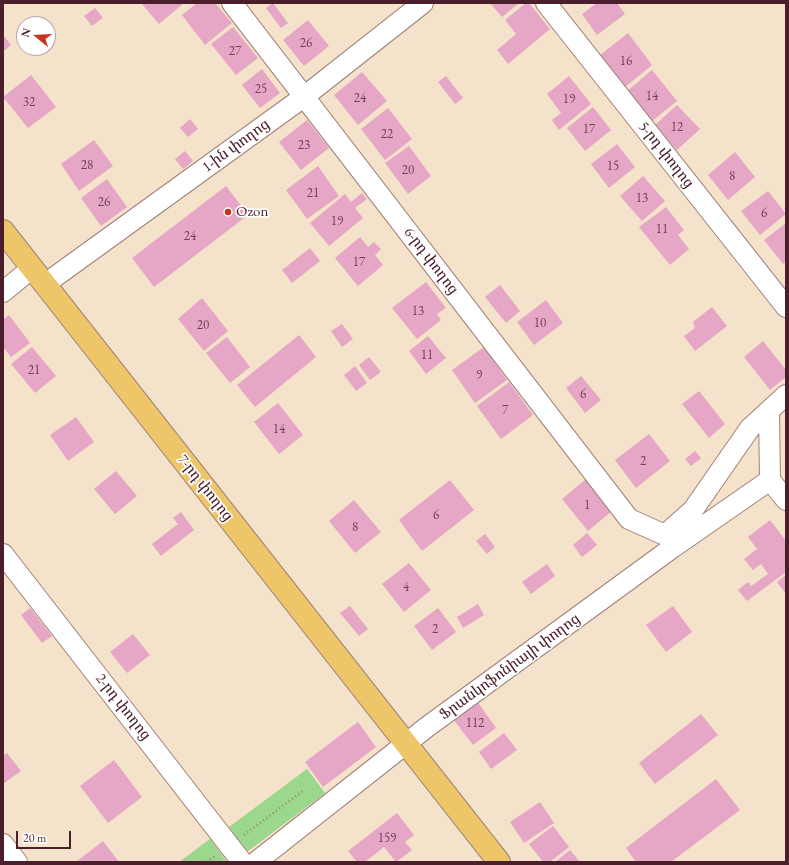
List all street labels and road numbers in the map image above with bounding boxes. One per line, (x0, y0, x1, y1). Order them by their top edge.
street label: 1-ին փողոց (199, 116, 273, 176)
street label: 5-րդ փողոց (634, 118, 698, 192)
street label: 6-րդ փողոց (400, 224, 462, 298)
street label: 7-րդ փողոց (173, 451, 237, 525)
street label: Ֆրանկոֆոնիայի փողոց (436, 610, 584, 724)
street label: 2-րդ փողոց (91, 670, 155, 744)

